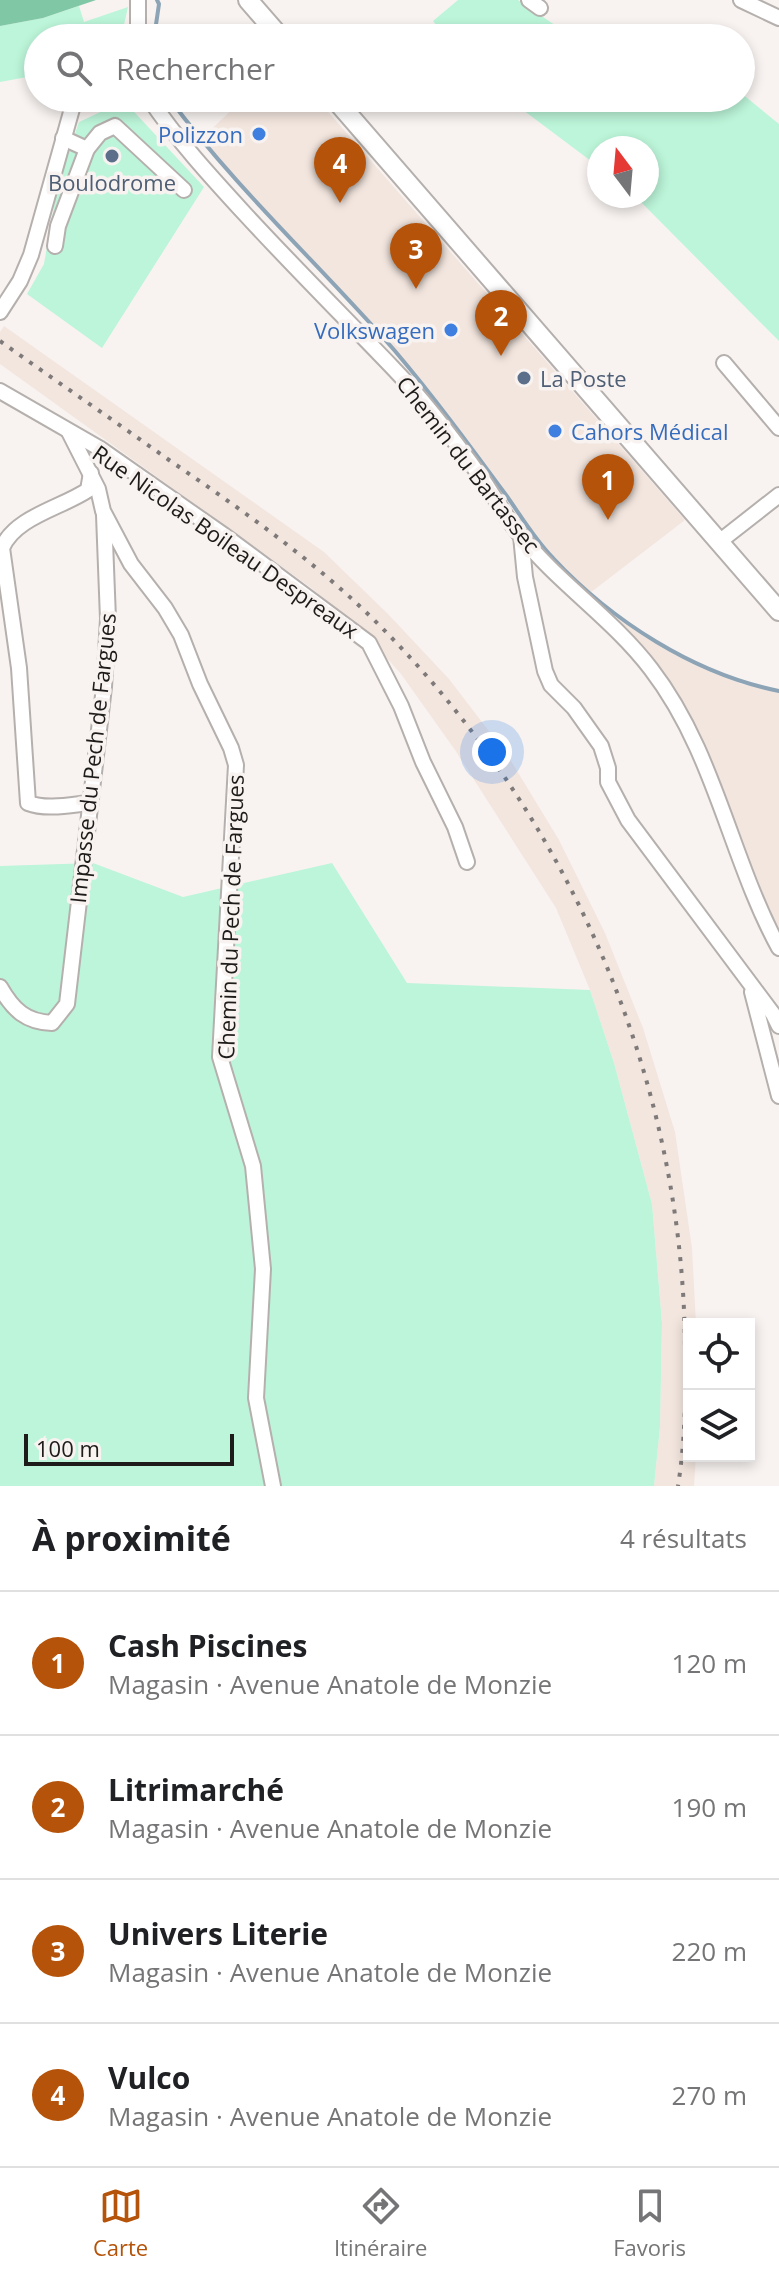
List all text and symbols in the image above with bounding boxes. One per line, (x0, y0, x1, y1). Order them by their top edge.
search box (24, 24, 755, 112)
icon: search (52, 46, 96, 90)
text: Rechercher (116, 48, 275, 89)
place label: Polizzon (158, 119, 243, 149)
marker: Polizzon (250, 125, 268, 143)
north arrow (587, 136, 659, 208)
pin: 4 (314, 137, 366, 203)
marker: Boulodrome (103, 147, 121, 165)
place label: Boulodrome (48, 167, 176, 197)
pin: 3 (390, 223, 442, 289)
pin: 2 (475, 290, 527, 356)
place label: Volkswagen (314, 315, 435, 345)
marker: Volkswagen (442, 321, 460, 339)
place label: La Poste (540, 363, 627, 393)
street label: Chemin du Bartassec (390, 369, 548, 559)
marker: La Poste (515, 369, 533, 387)
place label: Cahors Médical (571, 416, 728, 446)
marker: Cahors Médical (546, 422, 564, 440)
street label: Rue Nicolas Boileau Despreaux (87, 437, 365, 645)
pin: 1 (582, 454, 634, 520)
street label: Impasse du Pech de Fargues (62, 611, 122, 905)
your location (472, 732, 512, 772)
street label: Chemin du Pech de Fargues (210, 774, 250, 1060)
map controls (683, 1318, 755, 1462)
button: locate (683, 1318, 755, 1390)
button: layers (683, 1390, 755, 1462)
scale bar (24, 1430, 234, 1466)
text: 100 m (36, 1433, 100, 1463)
text: À proximité (32, 1515, 231, 1561)
text: 4 résultats (620, 1520, 747, 1556)
text: Cash Piscines (108, 1625, 308, 1666)
text: 1 (51, 1645, 65, 1681)
text: 120 m (672, 1645, 747, 1681)
text: Magasin · Avenue Anatole de Monzie (108, 1666, 552, 1702)
text: Litrimarché (108, 1769, 284, 1810)
text: 2 (51, 1789, 65, 1825)
text: 190 m (672, 1789, 747, 1825)
text: Magasin · Avenue Anatole de Monzie (108, 1810, 552, 1846)
text: Univers Literie (108, 1913, 328, 1954)
text: 3 (51, 1933, 65, 1969)
text: 220 m (672, 1933, 747, 1969)
text: Magasin · Avenue Anatole de Monzie (108, 1954, 552, 1990)
text: Vulco (108, 2057, 190, 2098)
text: 4 (51, 2077, 65, 2113)
text: 270 m (672, 2077, 747, 2113)
text: Magasin · Avenue Anatole de Monzie (108, 2098, 552, 2134)
tab: Carte (93, 2184, 148, 2262)
tab: Itinéraire (334, 2184, 427, 2262)
tab: Favoris (613, 2184, 686, 2262)

